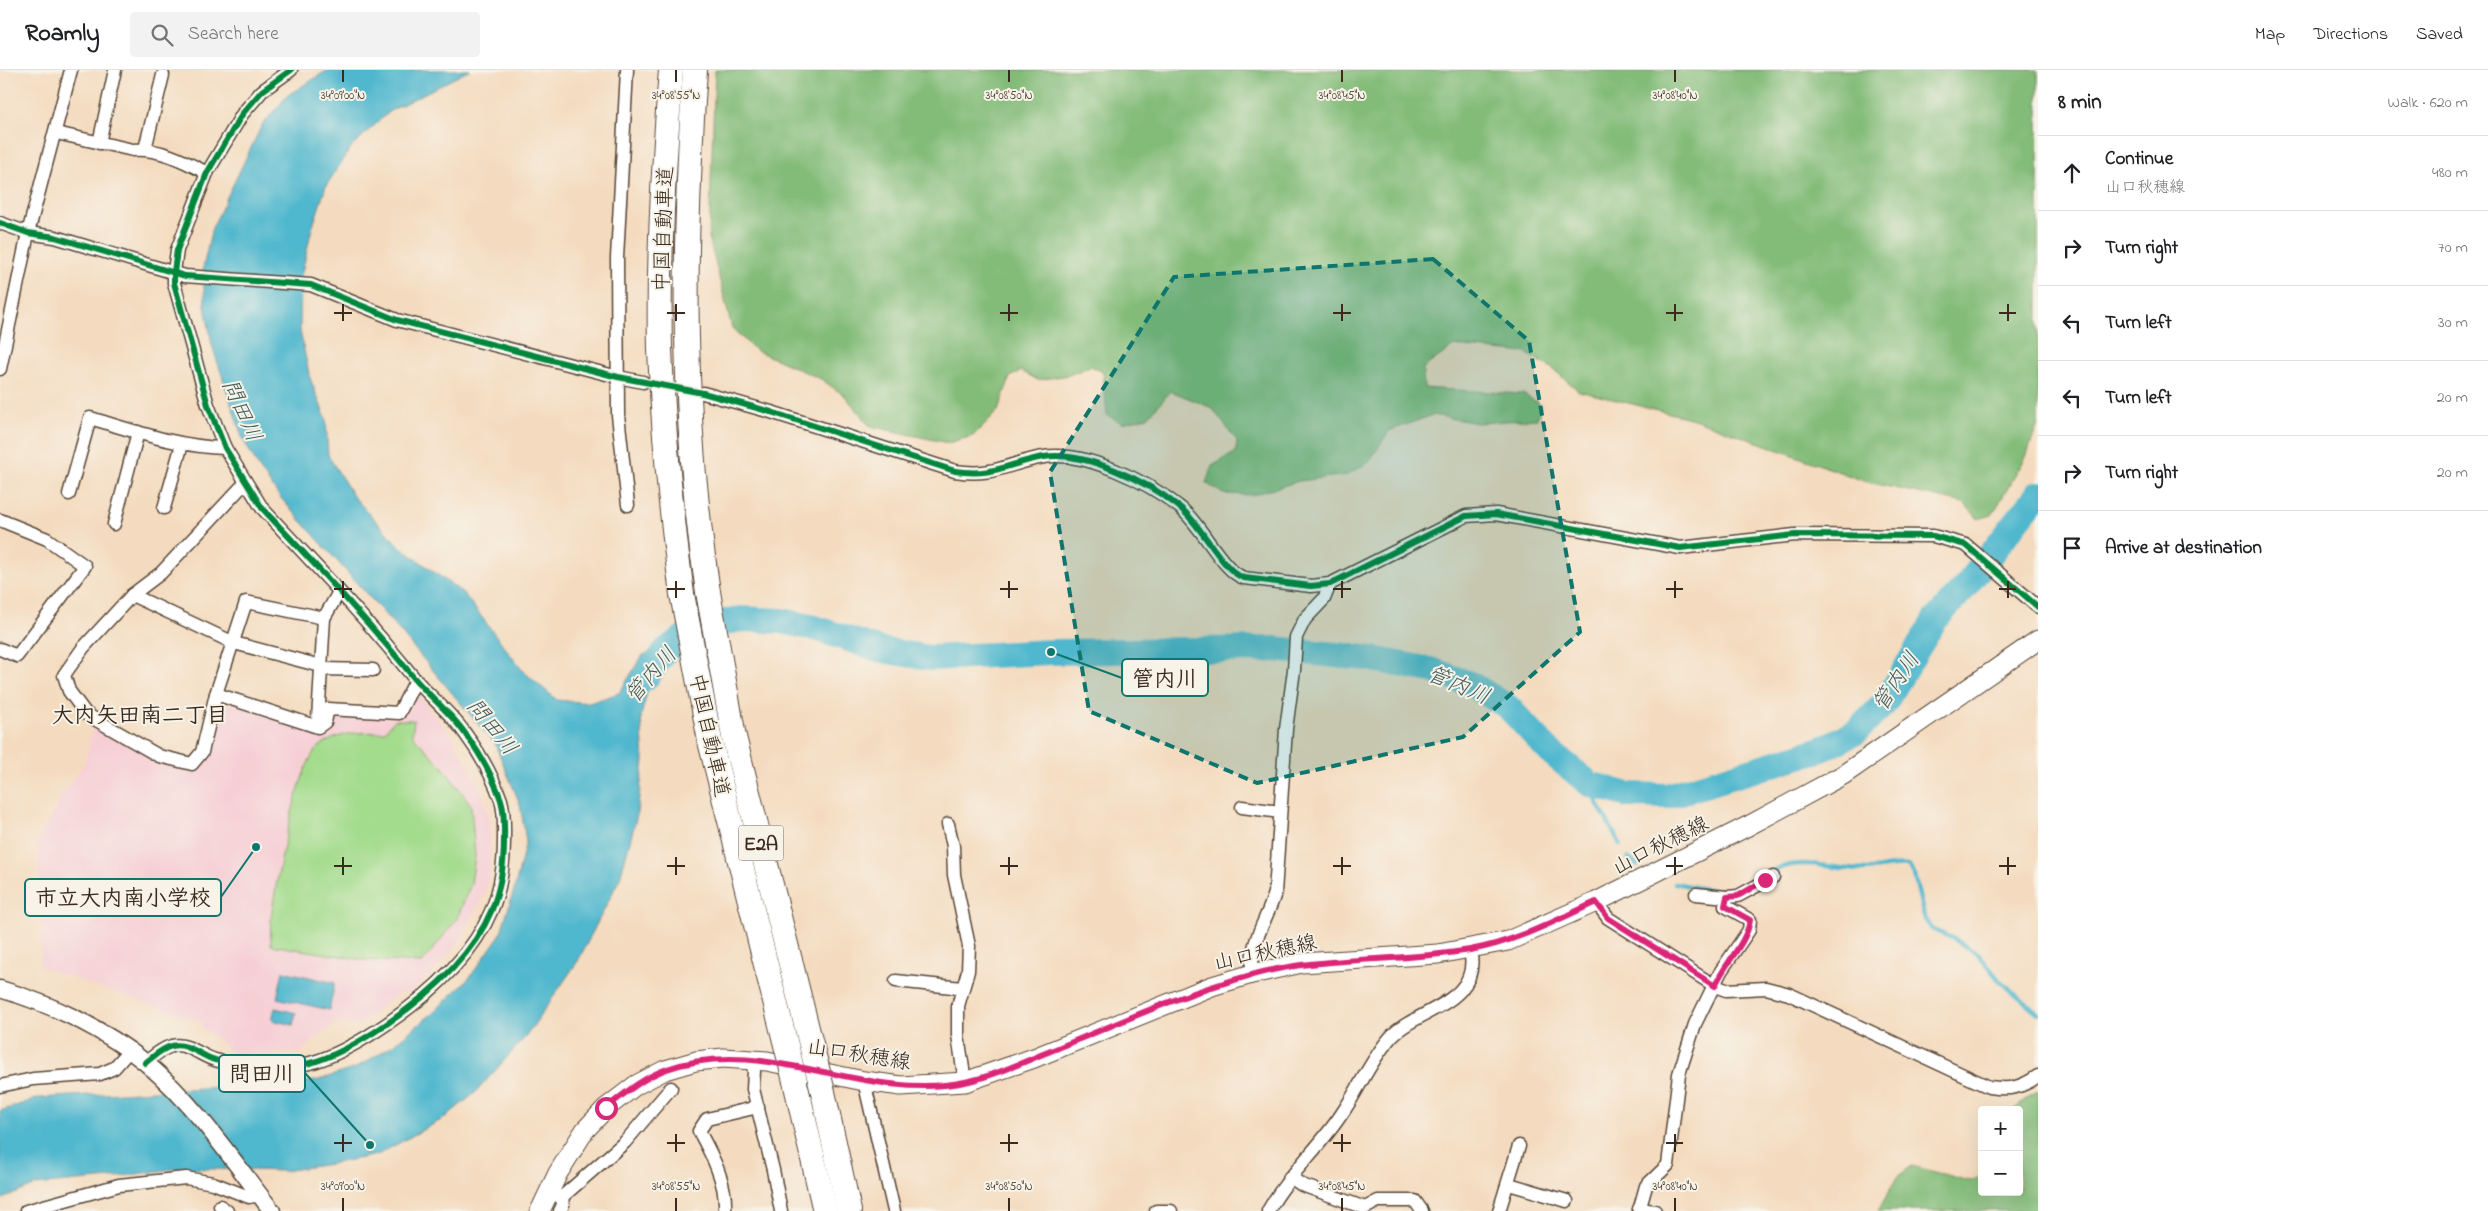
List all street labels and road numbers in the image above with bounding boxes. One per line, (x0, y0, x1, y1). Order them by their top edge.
street label: 中国自動車道 (648, 166, 682, 293)
street label: 中国自動車道 (680, 671, 736, 800)
street label: 山口秋穂線 (1607, 810, 1714, 884)
road number: E2A (738, 826, 784, 860)
street label: 山口秋穂線 (1211, 928, 1320, 980)
street label: 山口秋穂線 (804, 1033, 913, 1079)

